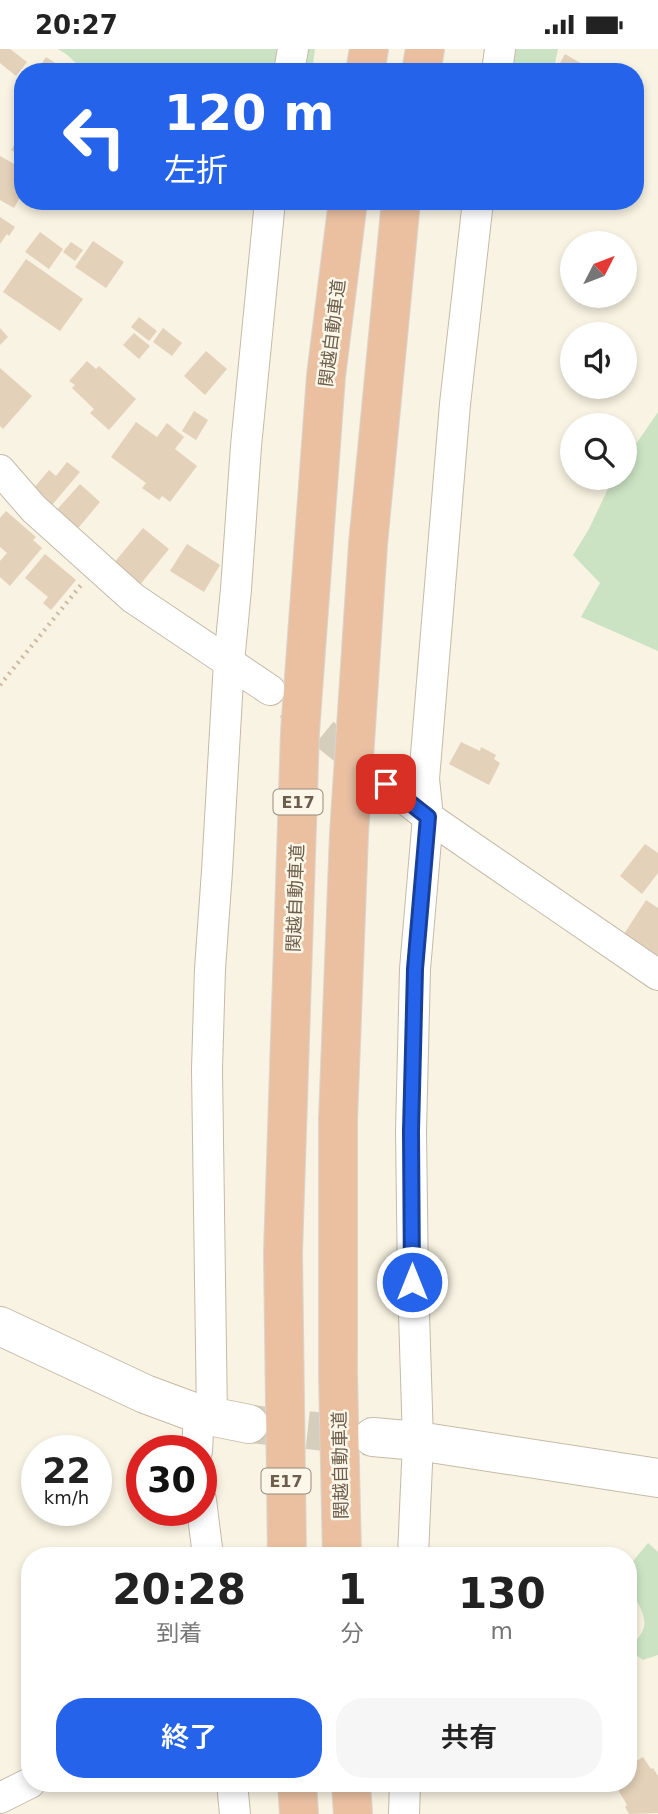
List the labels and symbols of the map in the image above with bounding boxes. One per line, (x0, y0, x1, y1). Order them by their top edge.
north arrow (560, 231, 637, 308)
street label: 関越自動車道 (315, 278, 349, 388)
pin (356, 754, 416, 814)
road number: E17 (274, 789, 322, 815)
street label: 関越自動車道 (283, 844, 307, 952)
position arrow (375, 1245, 449, 1319)
street label: 関越自動車道 (329, 1411, 351, 1519)
speed limit sign: 30 (126, 1435, 217, 1526)
road number: E17 (262, 1469, 310, 1493)

